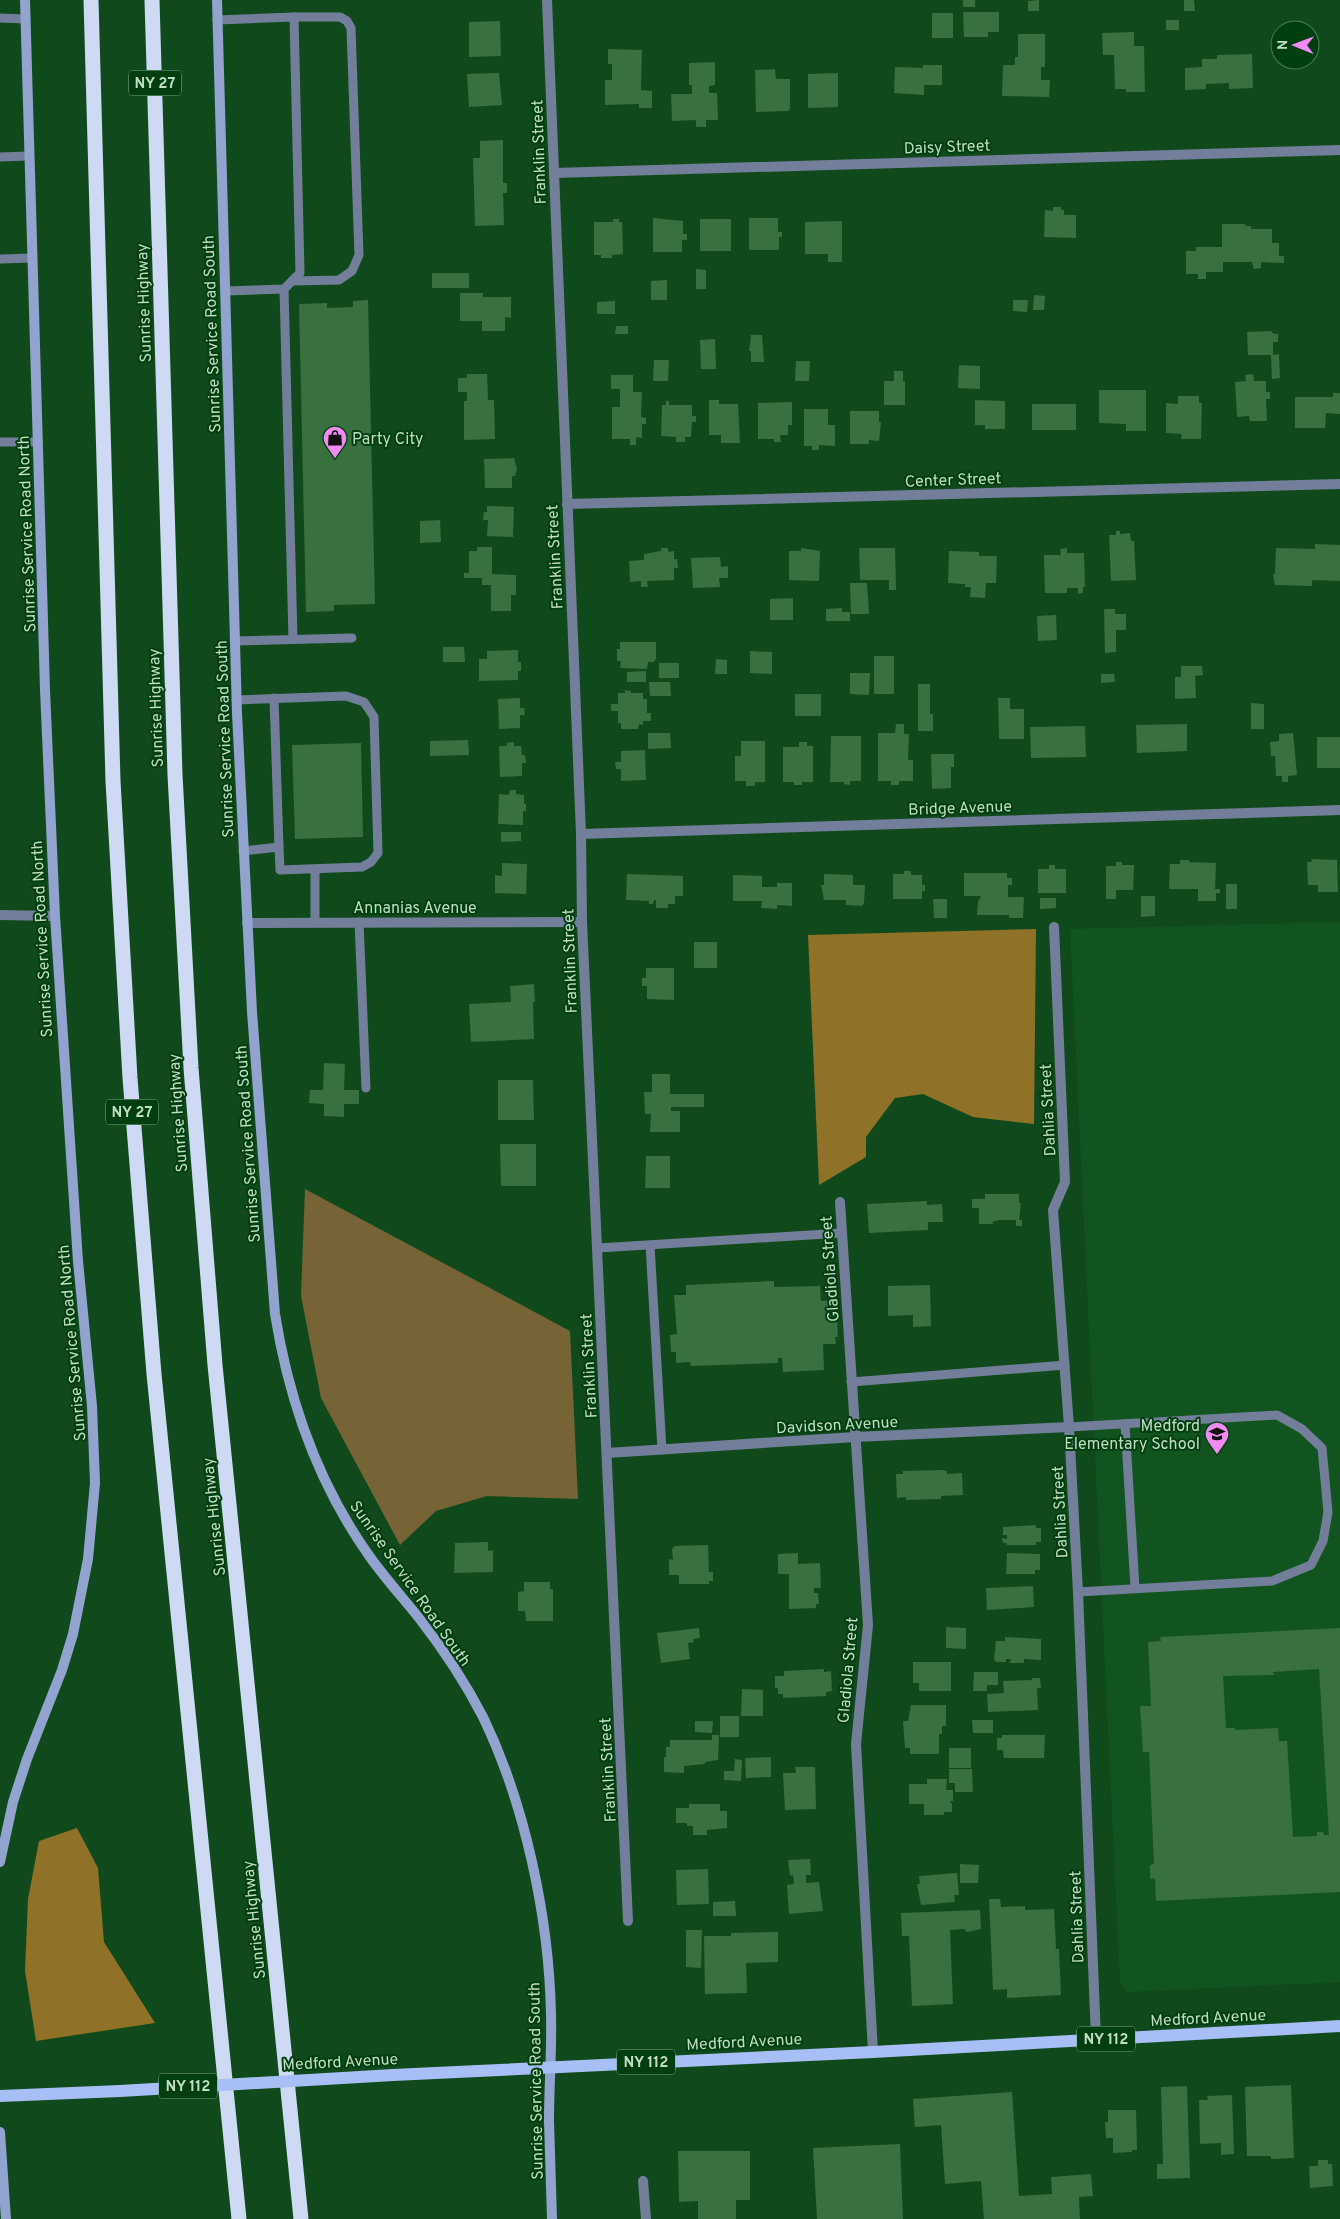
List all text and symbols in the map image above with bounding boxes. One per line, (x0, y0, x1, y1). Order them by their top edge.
north arrow (1270, 20, 1320, 70)
text: N (1275, 40, 1292, 50)
road number: NY 27 (129, 70, 181, 96)
street label: Franklin Street (528, 99, 552, 205)
street label: Daisy Street (903, 136, 991, 160)
street label: Sunrise Service Road South (200, 235, 226, 433)
street label: Sunrise Highway (133, 243, 157, 363)
shop icon: Party City (322, 425, 348, 459)
place label: Party City (352, 430, 423, 450)
street label: Sunrise Service Road North (15, 435, 41, 633)
street label: Center Street (904, 469, 1002, 493)
street label: Franklin Street (543, 504, 569, 610)
street label: Sunrise Service Road South (213, 640, 239, 838)
street label: Sunrise Highway (145, 648, 169, 768)
street label: Bridge Avenue (908, 797, 1012, 821)
street label: Sunrise Service Road North (28, 840, 58, 1038)
street label: Annanias Avenue (353, 899, 477, 919)
street label: Franklin Street (559, 908, 583, 1014)
street label: Sunrise Service Road South (232, 1045, 266, 1243)
street label: Sunrise Highway (165, 1053, 193, 1173)
street label: Dahlia Street (1037, 1063, 1061, 1157)
road number: NY 27 (106, 1100, 158, 1124)
street label: Gladiola Street (817, 1215, 845, 1323)
street label: Sunrise Service Road North (54, 1244, 92, 1442)
street label: Franklin Street (577, 1313, 603, 1419)
street label: Davidson Avenue (776, 1413, 899, 1439)
place label: Medford Elementary School (1064, 1417, 1200, 1455)
school or university icon: Medford Elementary School (1204, 1421, 1230, 1455)
street label: Sunrise Highway (199, 1457, 231, 1577)
street label: Dahlia Street (1049, 1465, 1073, 1559)
street label: Sunrise Service Road South (344, 1497, 474, 1671)
street label: Gladiola Street (834, 1616, 864, 1724)
street label: Franklin Street (596, 1717, 622, 1823)
street label: Sunrise Highway (239, 1860, 271, 1980)
street label: Dahlia Street (1066, 1870, 1090, 1964)
street label: Sunrise Service Road South (525, 1982, 549, 2180)
street label: Medford Avenue (1150, 2006, 1267, 2032)
road number: NY 112 (1077, 2026, 1135, 2052)
street label: Medford Avenue (686, 2030, 803, 2056)
street label: Medford Avenue (282, 2050, 399, 2076)
road number: NY 112 (617, 2050, 675, 2074)
road number: NY 112 (159, 2074, 217, 2098)

